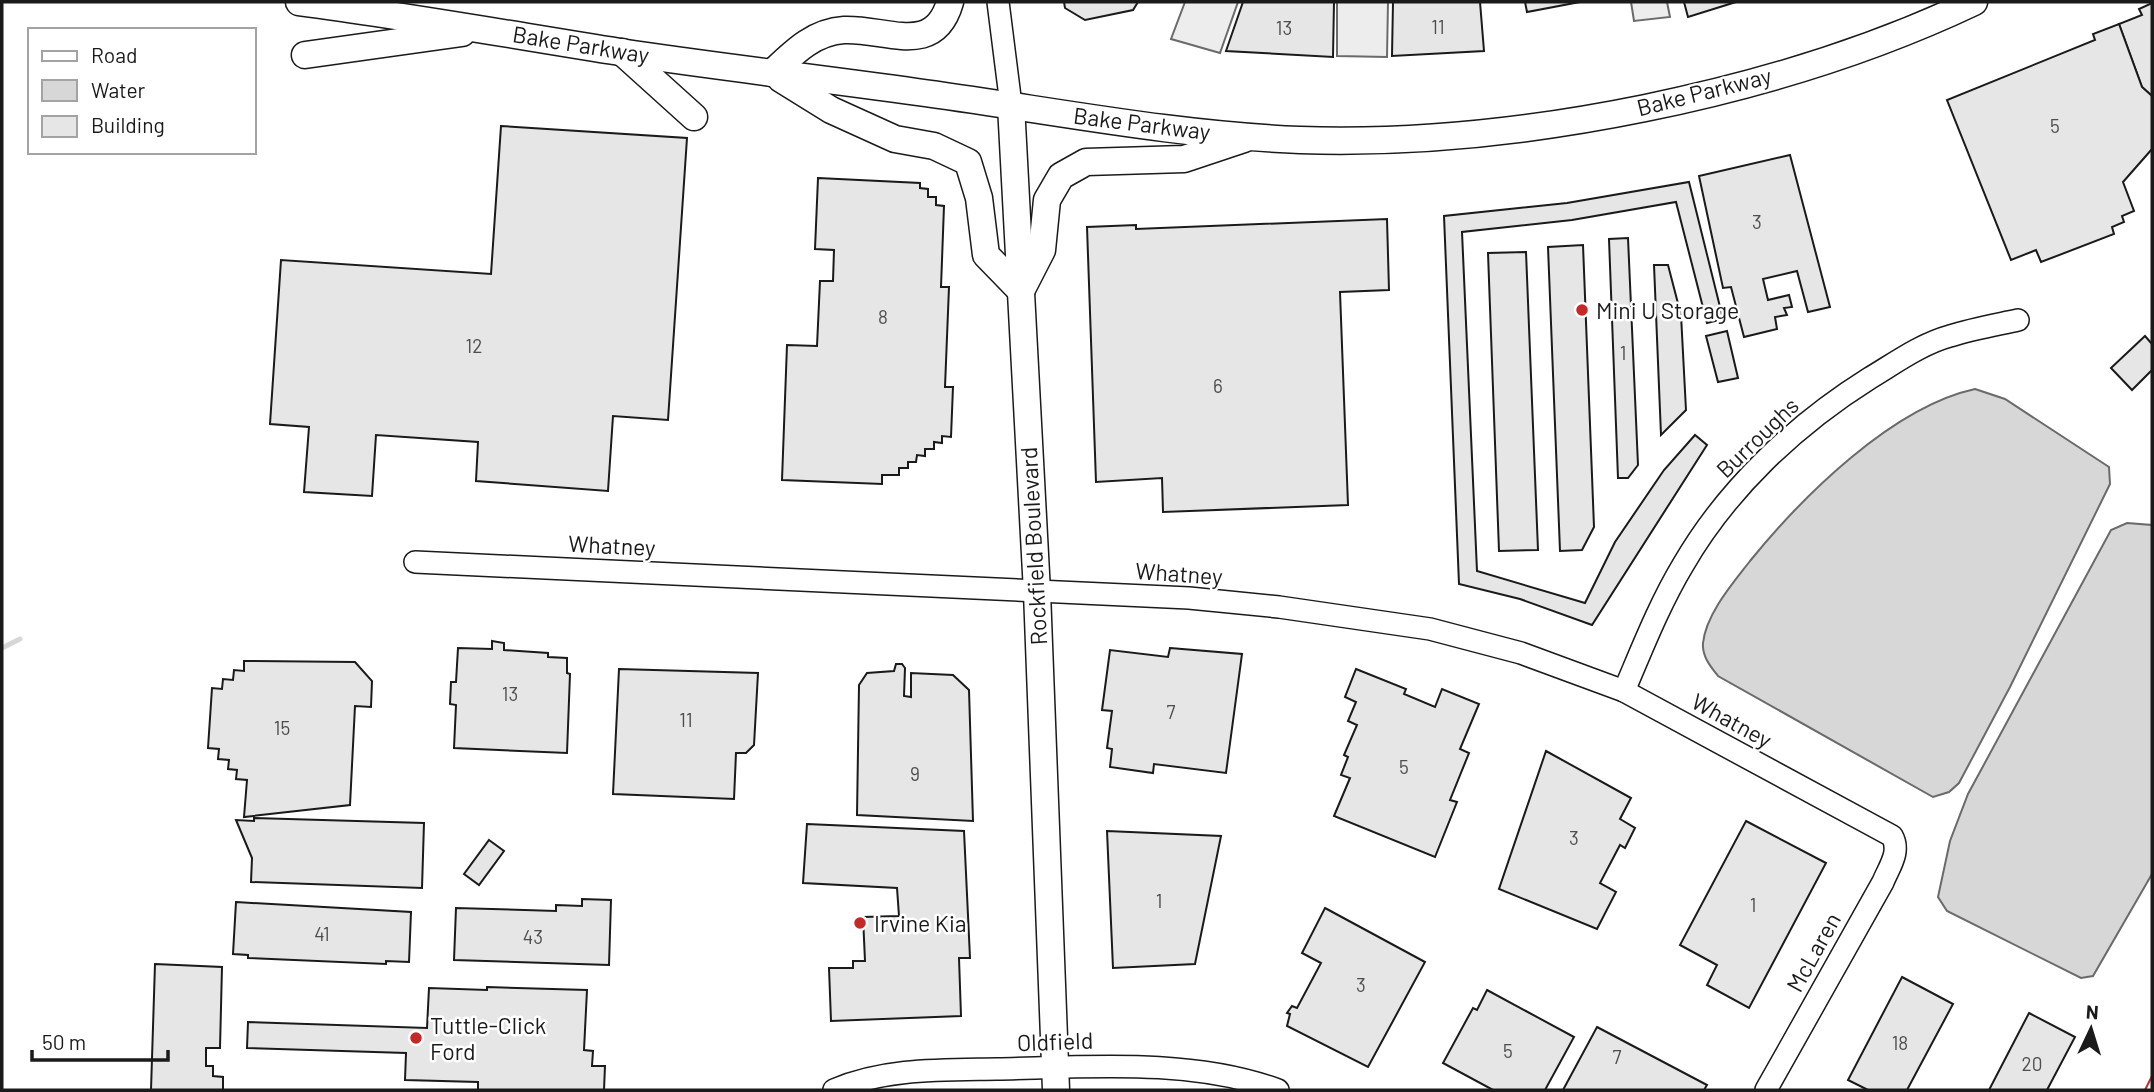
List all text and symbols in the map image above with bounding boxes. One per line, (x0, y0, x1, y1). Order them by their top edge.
house number: 11 (1431, 15, 1445, 38)
house number: 13 (1276, 16, 1292, 39)
street label: Bake Parkway (511, 19, 652, 69)
legend (28, 28, 256, 154)
text: Road (91, 42, 137, 67)
street label: Bake Parkway (1634, 61, 1775, 121)
text: Water (91, 77, 146, 102)
street label: Bake Parkway (1072, 101, 1212, 145)
text: Building (91, 112, 165, 137)
house number: 5 (2050, 114, 2060, 137)
house number: 3 (1752, 210, 1762, 233)
place label: Mini U Storage (1596, 296, 1739, 324)
marker: Mini U Storage (1574, 302, 1590, 318)
house number: 8 (878, 305, 888, 328)
house number: 12 (466, 334, 482, 357)
house number: 1 (1620, 341, 1626, 364)
house number: 6 (1213, 374, 1223, 397)
street label: Burroughs (1710, 391, 1804, 483)
street label: Rockfield Boulevard (1014, 446, 1052, 646)
street label: Whatney (568, 529, 657, 561)
street label: Whatney (1134, 556, 1224, 590)
house number: 13 (502, 682, 518, 705)
street label: Whatney (1687, 687, 1777, 754)
house number: 7 (1167, 700, 1176, 723)
house number: 11 (679, 708, 693, 731)
house number: 15 (274, 716, 290, 739)
house number: 5 (1399, 755, 1409, 778)
house number: 9 (910, 762, 920, 785)
house number: 3 (1569, 826, 1579, 849)
house number: 1 (1156, 889, 1162, 912)
house number: 1 (1750, 893, 1756, 916)
street label: McLaren (1780, 908, 1846, 996)
place label: Irvine Kia (874, 909, 967, 937)
marker: Irvine Kia (852, 915, 868, 931)
house number: 41 (314, 922, 330, 945)
house number: 43 (523, 925, 543, 948)
house number: 3 (1356, 973, 1366, 996)
north arrow (2056, 994, 2126, 1064)
text: N (2085, 1000, 2099, 1023)
place label: Tuttle-Click Ford (430, 1011, 546, 1065)
scale bar (32, 1018, 168, 1062)
street label: Oldfield (1016, 1026, 1094, 1056)
text: 50 m (42, 1029, 86, 1054)
marker: Tuttle-Click Ford (408, 1030, 424, 1046)
house number: 18 (1892, 1031, 1908, 1054)
house number: 5 (1503, 1039, 1513, 1062)
house number: 7 (1613, 1045, 1622, 1068)
house number: 20 (2022, 1052, 2042, 1075)

